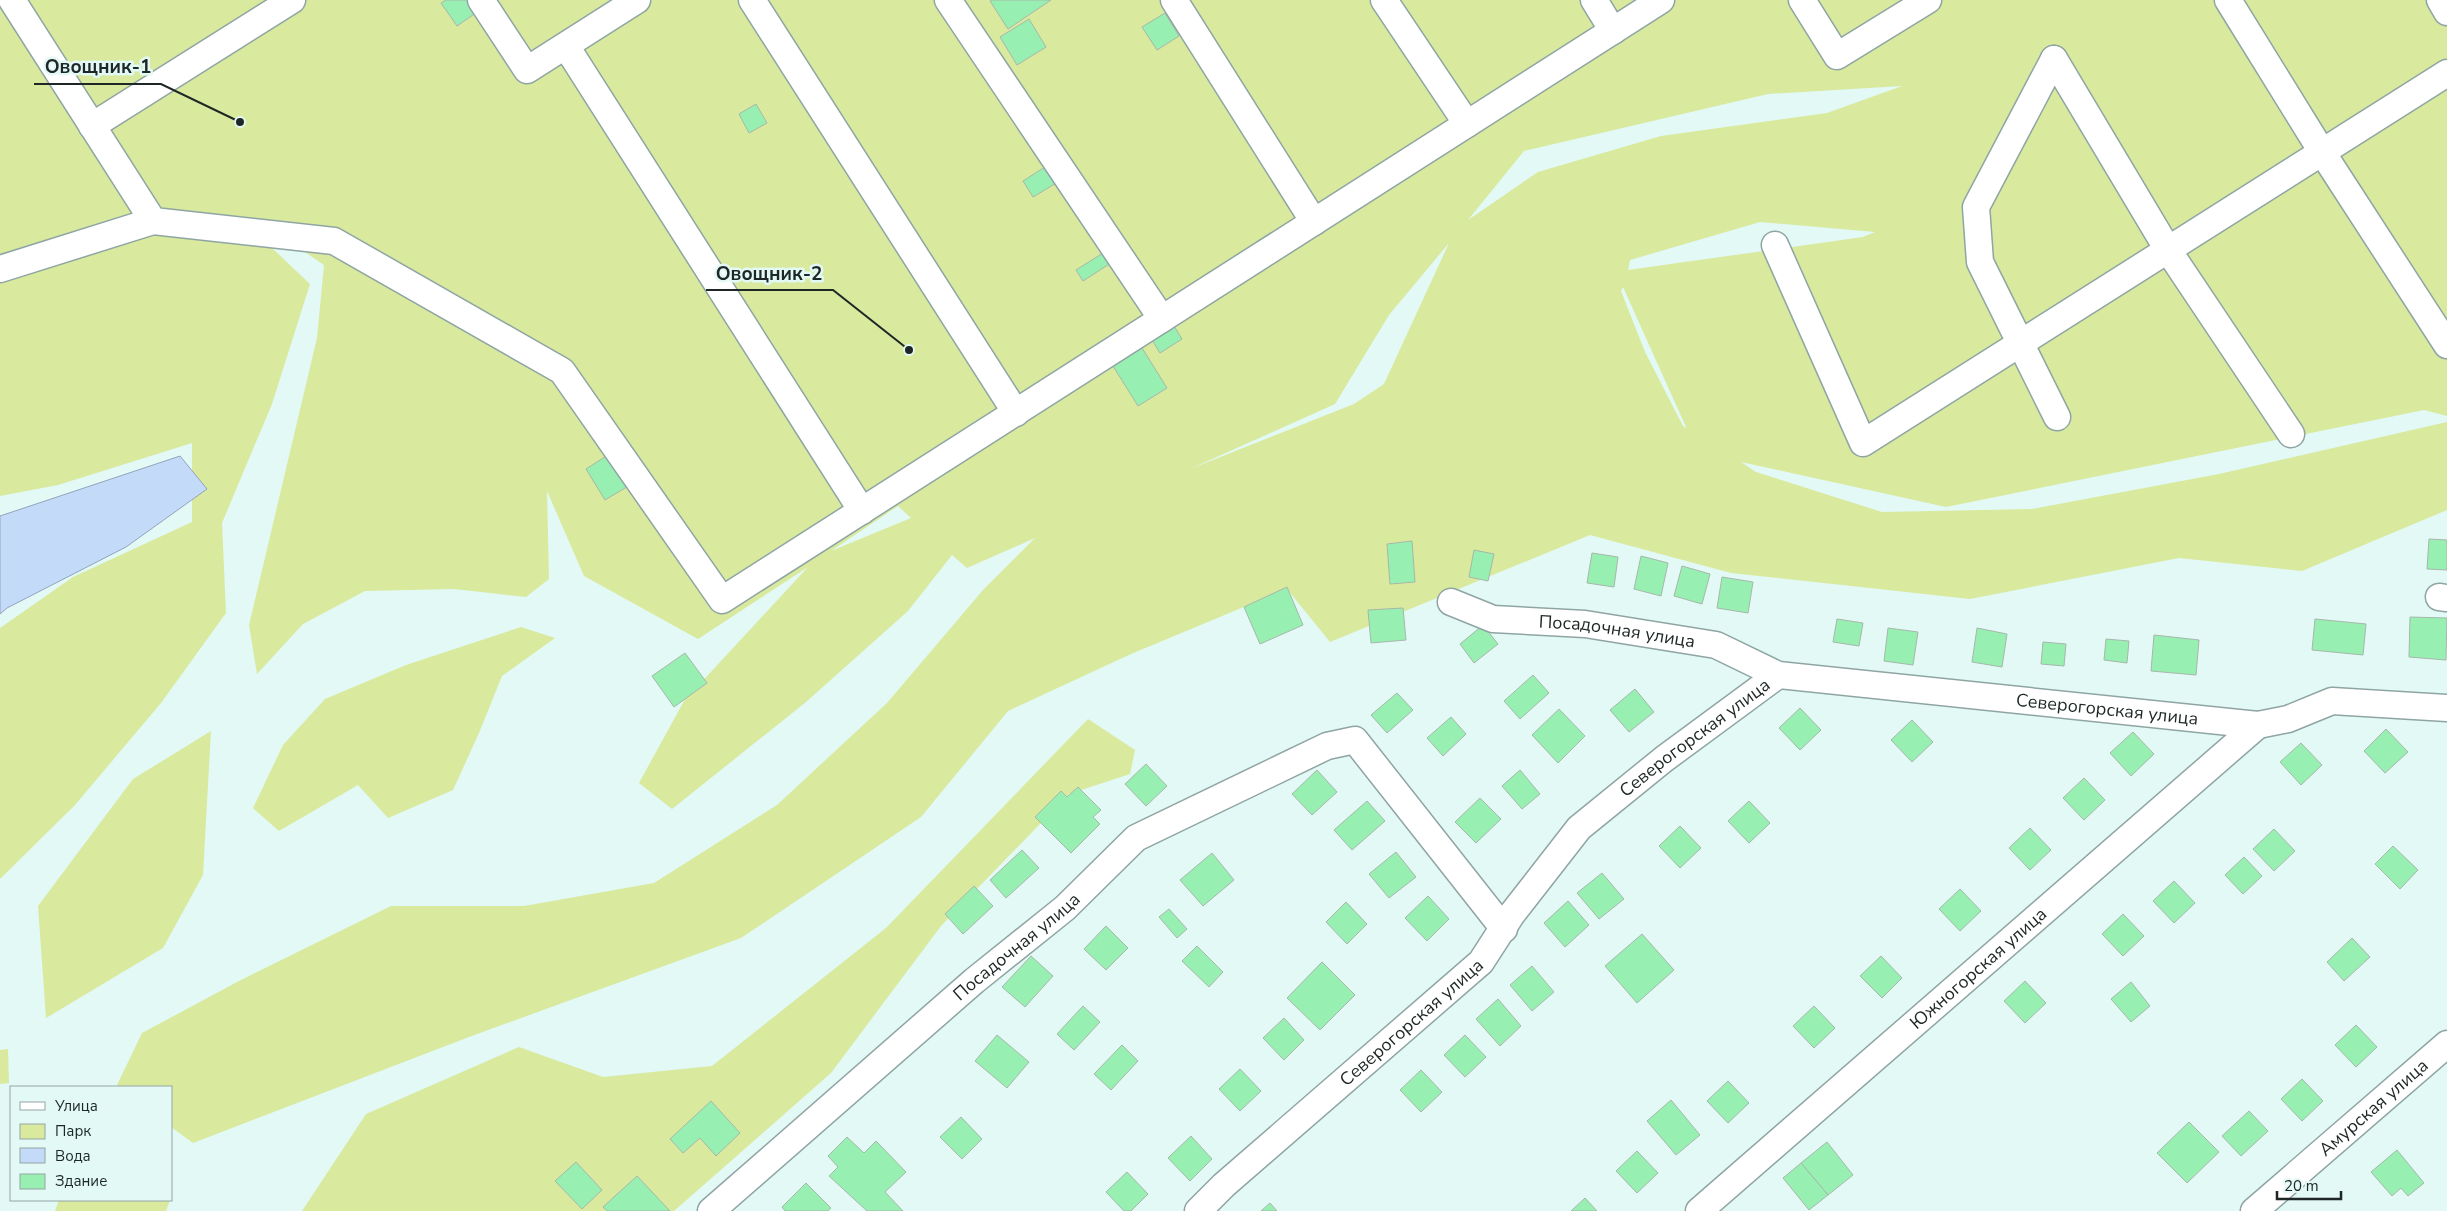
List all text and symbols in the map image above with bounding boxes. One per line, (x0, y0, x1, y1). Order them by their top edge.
callout: Овощник-1 (34, 50, 161, 84)
text: Овощник-1 (45, 54, 151, 80)
callout: Овощник-2 (706, 256, 833, 290)
text: Овощник-2 (716, 261, 822, 287)
street label: Посадочная улица (1538, 610, 1697, 653)
street label: Северогорская улица (1614, 673, 1775, 803)
street label: Северогорская улица (2015, 688, 2200, 731)
street label: Посадочная улица (948, 888, 1085, 1006)
street label: Южногорская улица (1905, 902, 2052, 1034)
street label: Северогорская улица (1334, 953, 1489, 1091)
street label: Амурская улица (2314, 1054, 2433, 1162)
legend (10, 1086, 172, 1201)
text: Улица (54, 1096, 98, 1116)
text: Парк (55, 1121, 91, 1141)
text: Вода (55, 1146, 91, 1166)
scale bar (2277, 1168, 2341, 1200)
text: Здание (55, 1171, 107, 1191)
text: 20 m (2284, 1176, 2319, 1196)

